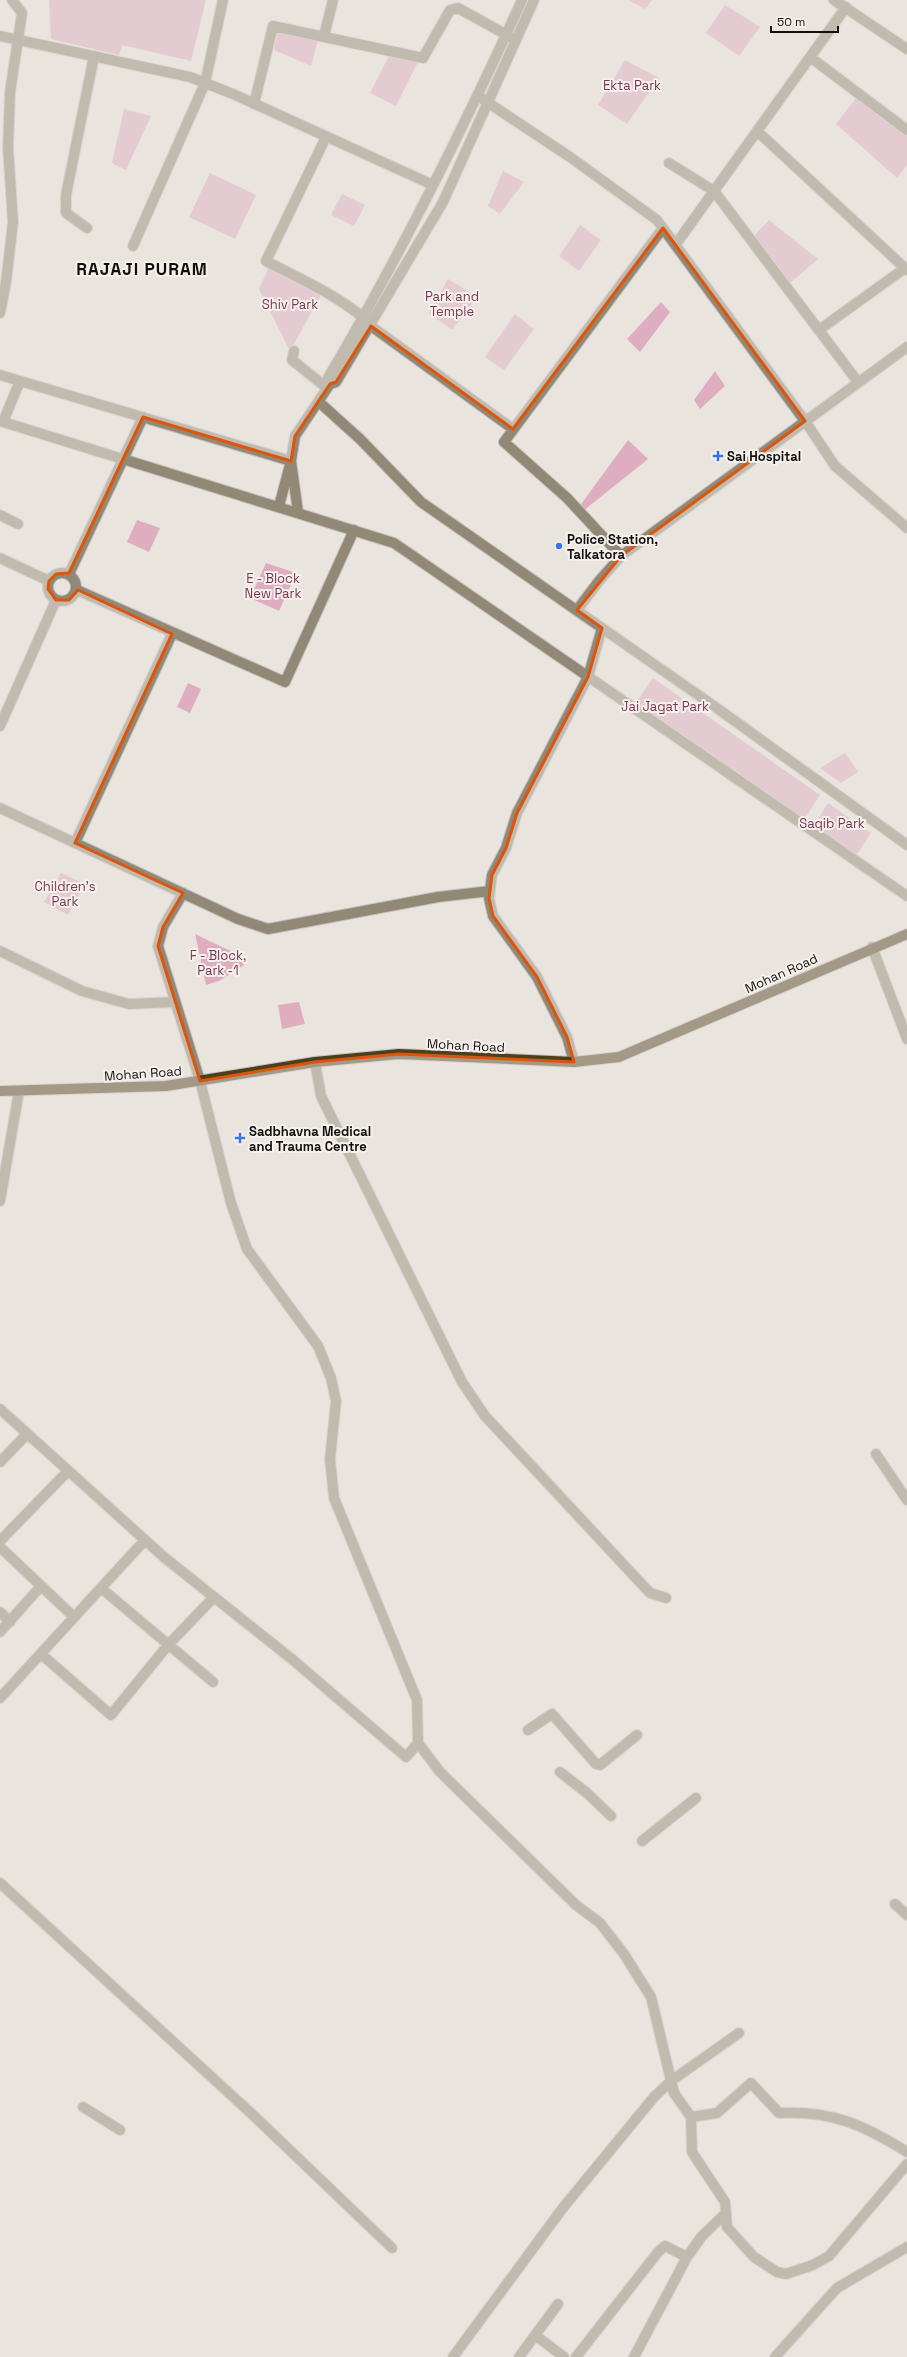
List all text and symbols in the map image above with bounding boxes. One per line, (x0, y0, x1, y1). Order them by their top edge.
scale bar (771, 8, 838, 34)
text: 50 m (777, 14, 805, 30)
park label: Ekta Park (603, 77, 661, 94)
district label: RAJAJI PURAM (76, 258, 208, 280)
park label: Park and Temple (425, 288, 479, 320)
park label: Shiv Park (262, 296, 318, 313)
place label: Sai Hospital (727, 448, 801, 465)
marker: Sai Hospital (712, 450, 724, 462)
place label: Police Station, Talkatora (567, 531, 658, 563)
marker: Police Station, Talkatora (554, 541, 564, 551)
park label: E - Block New Park (245, 570, 302, 602)
park label: Jai Jagat Park (621, 698, 709, 715)
park label: Saqib Park (799, 815, 865, 832)
park label: Children's Park (34, 878, 96, 910)
park label: F - Block, Park -1 (190, 947, 246, 979)
street label: Mohan Road (742, 950, 820, 997)
street label: Mohan Road (427, 1035, 505, 1056)
street label: Mohan Road (104, 1062, 183, 1085)
place label: Sadbhavna Medical and Trauma Centre (249, 1123, 371, 1155)
marker: Sadbhavna Medical and Trauma Centre (234, 1132, 246, 1144)

